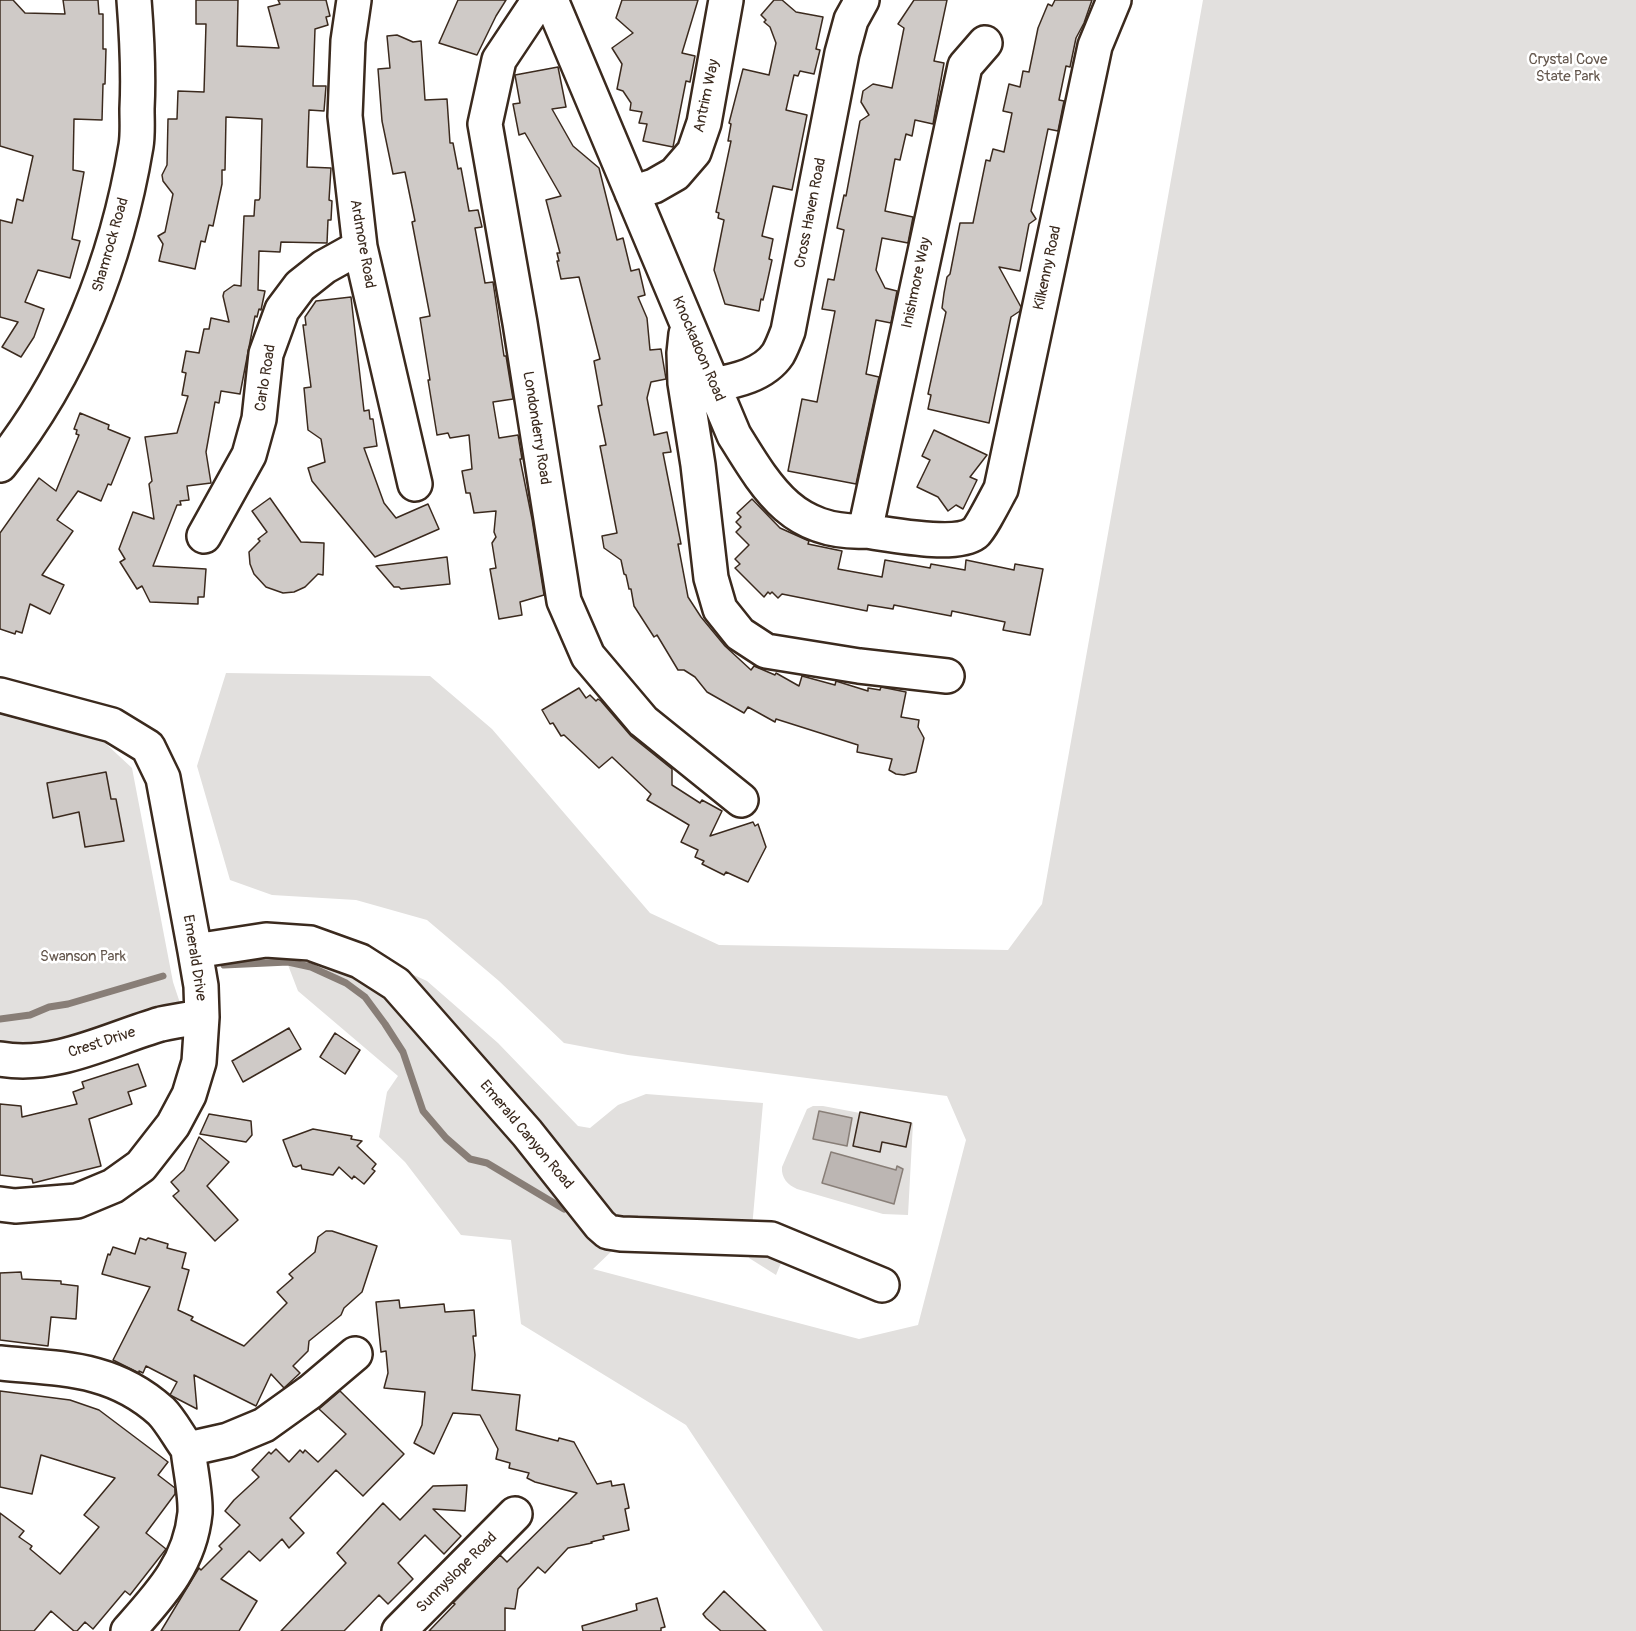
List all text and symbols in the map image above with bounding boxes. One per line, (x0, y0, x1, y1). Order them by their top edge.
park label: Crystal Cove State Park (1528, 51, 1608, 86)
street label: Antrim Way (690, 58, 724, 134)
street label: Cross Haven Road (791, 156, 831, 270)
street label: Shamrock Road (89, 196, 133, 294)
street label: Ardmore Road (345, 198, 379, 290)
street label: Kilkenny Road (1030, 224, 1066, 312)
street label: Inishmore Way (899, 236, 935, 330)
street label: Knockadoon Road (668, 294, 728, 404)
street label: Carlo Road (252, 343, 280, 413)
street label: Londonderry Road (518, 370, 554, 486)
street label: Emerald Drive (178, 914, 210, 1002)
park label: Swanson Park (40, 948, 126, 966)
street label: Crest Drive (66, 1024, 138, 1062)
street label: Emerald Canyon Road (475, 1077, 577, 1193)
street label: Sunnyslope Road (413, 1529, 501, 1617)

